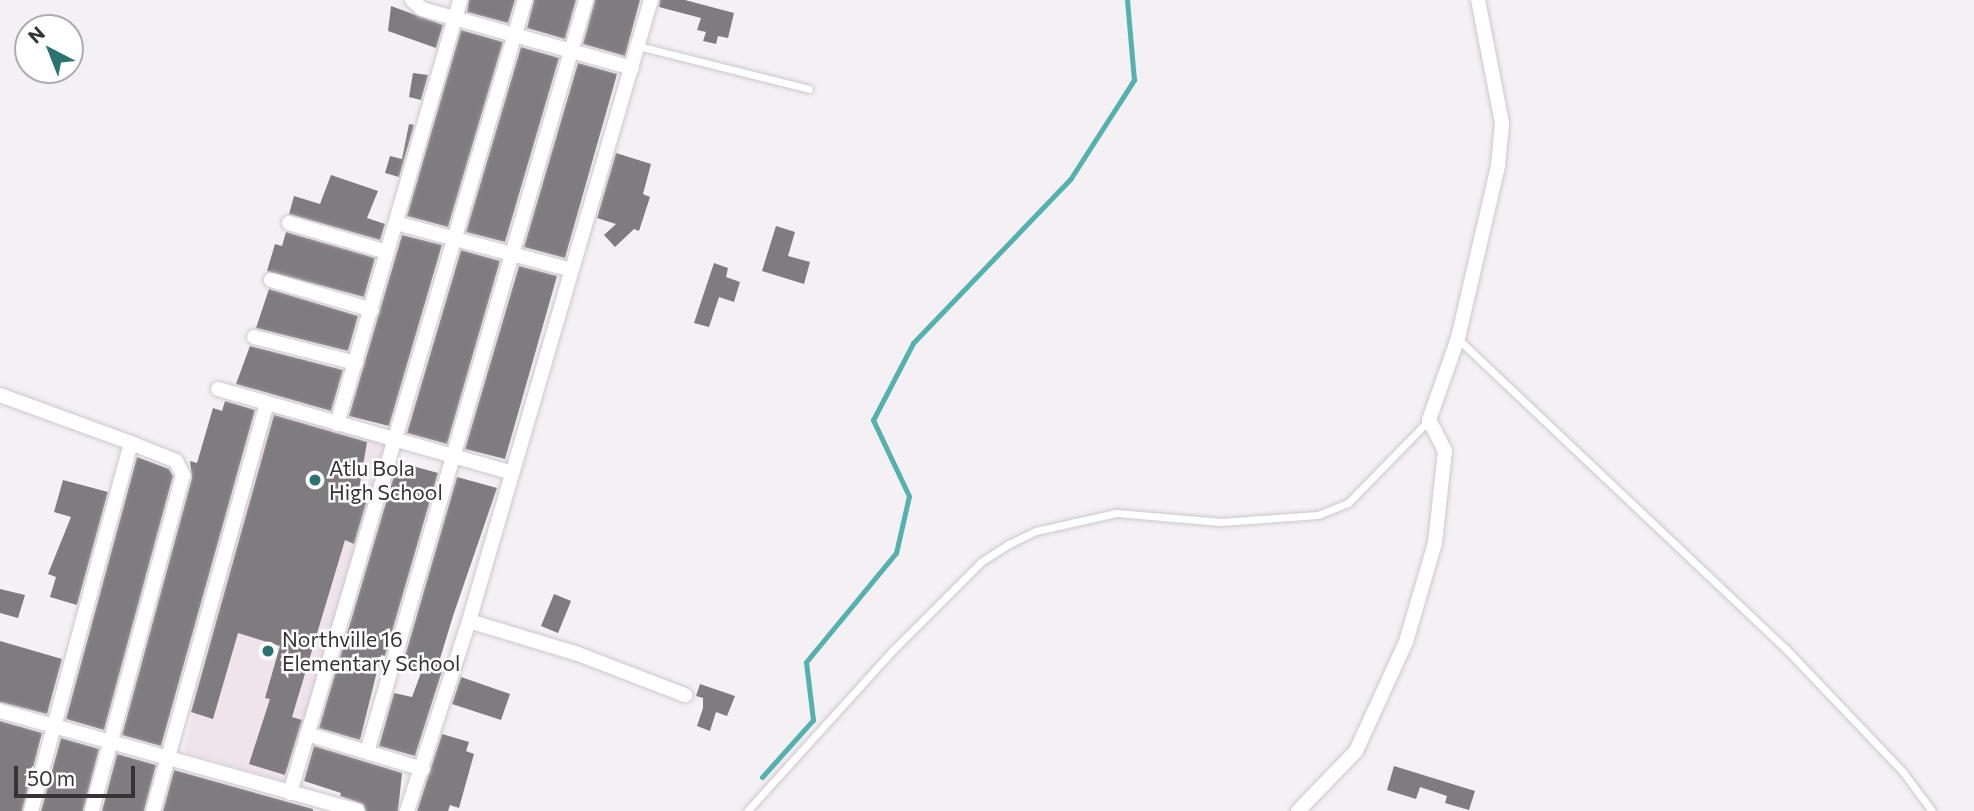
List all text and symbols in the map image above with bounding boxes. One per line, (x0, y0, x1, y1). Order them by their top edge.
north arrow (14, 14, 84, 84)
text: N (23, 21, 49, 48)
place label: Atlu Bola High School (329, 455, 443, 505)
marker: Atlu Bola High School (307, 472, 323, 488)
place label: Northville 16 Elementary School (282, 626, 460, 676)
marker: Northville 16 Elementary School (260, 643, 276, 659)
scale bar (18, 752, 138, 796)
text: 50 m (27, 765, 75, 790)

